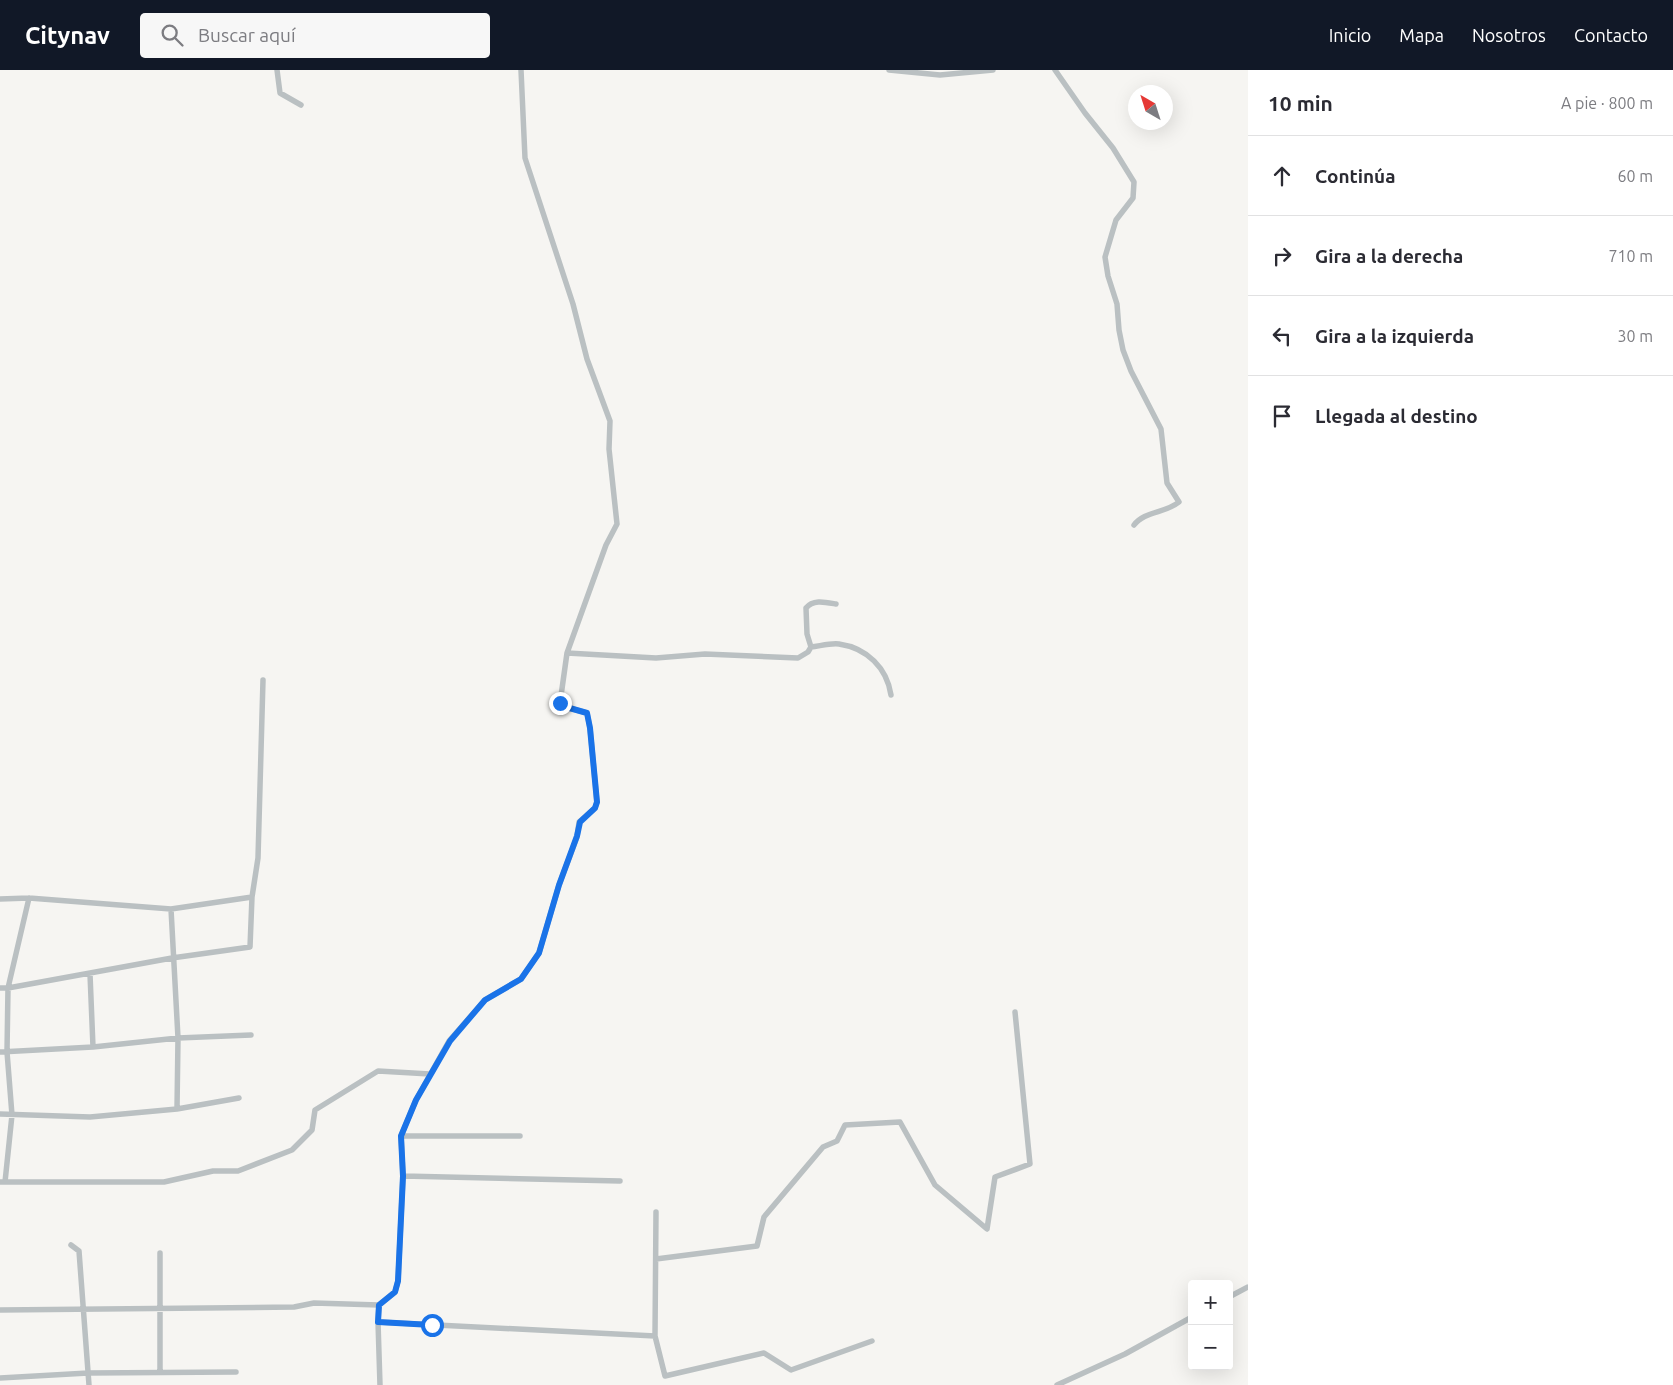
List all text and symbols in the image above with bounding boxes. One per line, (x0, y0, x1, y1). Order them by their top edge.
search box (140, 13, 490, 58)
icon: search (158, 21, 186, 49)
text: Citynav (25, 22, 110, 49)
text: Buscar aquí (198, 24, 296, 46)
text: Inicio (1329, 25, 1371, 45)
text: Mapa (1399, 25, 1444, 45)
text: Nosotros (1472, 25, 1546, 45)
text: Contacto (1574, 25, 1648, 45)
north arrow (1128, 85, 1173, 130)
text: 10 min (1268, 91, 1333, 115)
text: A pie · 800 m (1561, 94, 1653, 112)
icon: ahead (1268, 162, 1296, 190)
text: Continúa (1315, 165, 1396, 187)
text: 60 m (1617, 167, 1653, 185)
icon: right (1268, 242, 1296, 270)
text: Gira a la derecha (1315, 245, 1463, 267)
text: 710 m (1608, 247, 1653, 265)
icon: left (1268, 322, 1296, 350)
text: Gira a la izquierda (1315, 325, 1474, 347)
text: 30 m (1617, 327, 1653, 345)
icon: arrive (1268, 402, 1296, 430)
text: Llegada al destino (1315, 405, 1478, 427)
route end (549, 692, 572, 715)
map controls (1188, 1280, 1233, 1370)
button: + (1188, 1280, 1233, 1325)
route start (421, 1314, 444, 1337)
button: − (1188, 1325, 1233, 1370)

